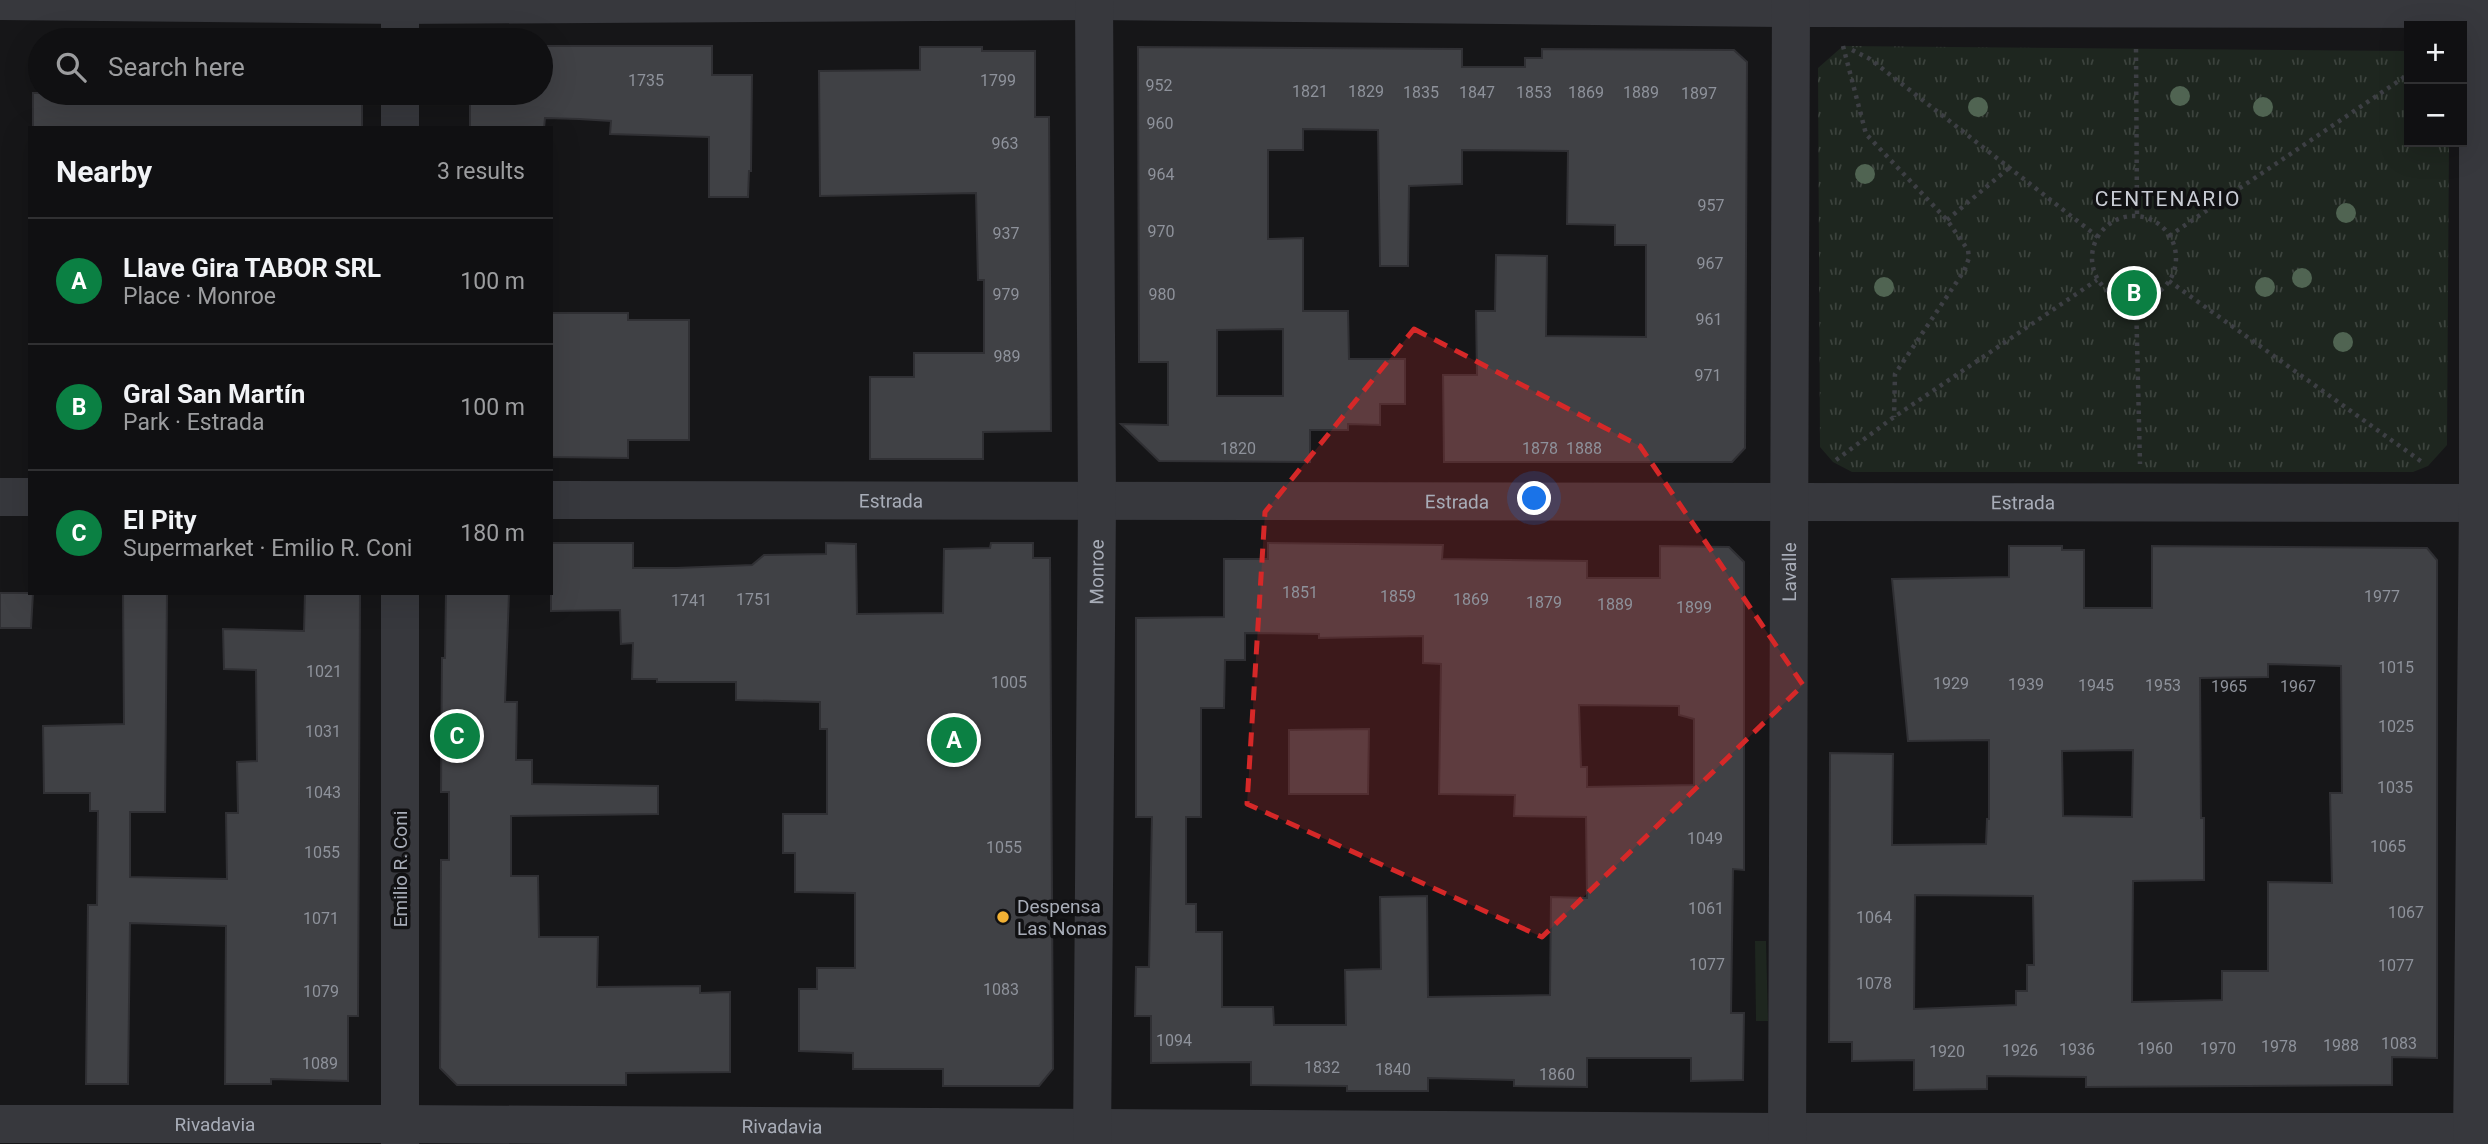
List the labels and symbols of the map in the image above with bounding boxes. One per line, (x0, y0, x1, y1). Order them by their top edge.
house number: 1735 (628, 71, 664, 90)
house number: 1799 (980, 71, 1016, 90)
house number: 952 (1146, 76, 1172, 95)
house number: 1821 (1292, 82, 1328, 101)
house number: 1829 (1348, 82, 1384, 101)
house number: 1835 (1403, 83, 1439, 102)
house number: 1847 (1459, 83, 1495, 102)
house number: 1853 (1516, 83, 1552, 102)
house number: 1869 (1568, 83, 1604, 102)
house number: 1889 (1623, 83, 1659, 102)
house number: 1897 (1681, 84, 1717, 103)
house number: 960 (1147, 114, 1173, 133)
house number: 963 (992, 134, 1018, 153)
house number: 964 (1148, 165, 1174, 184)
district label: CENTENARIO (2095, 187, 2241, 211)
house number: 957 (1698, 196, 1724, 215)
house number: 970 (1148, 222, 1174, 241)
house number: 937 (993, 224, 1019, 243)
house number: 967 (1697, 254, 1723, 273)
pin: B (2111, 267, 2157, 319)
house number: 979 (993, 285, 1019, 304)
house number: 980 (1149, 285, 1175, 304)
house number: 961 (1696, 310, 1722, 329)
house number: 989 (994, 347, 1020, 366)
house number: 971 (1695, 366, 1721, 385)
house number: 1820 (1220, 439, 1256, 458)
house number: 1878 (1522, 439, 1558, 458)
house number: 1888 (1566, 439, 1602, 458)
your location (1517, 481, 1551, 515)
street label: Estrada (859, 489, 923, 512)
street label: Estrada (1425, 490, 1489, 513)
street label: Estrada (1991, 491, 2055, 514)
street label: Monroe (1085, 539, 1108, 605)
street label: Lavalle (1777, 542, 1801, 602)
house number: 1851 (1282, 583, 1318, 602)
house number: 1859 (1380, 587, 1416, 606)
house number: 1977 (2364, 587, 2400, 606)
house number: 1751 (736, 590, 772, 609)
house number: 1869 (1453, 590, 1489, 609)
house number: 1741 (671, 591, 707, 610)
house number: 1879 (1526, 593, 1562, 612)
house number: 1889 (1597, 595, 1633, 614)
house number: 1899 (1676, 598, 1712, 617)
house number: 1015 (2378, 658, 2414, 677)
house number: 1021 (306, 662, 342, 681)
house number: 1005 (991, 673, 1027, 692)
house number: 1929 (1933, 674, 1969, 693)
house number: 1939 (2008, 675, 2044, 694)
house number: 1945 (2078, 676, 2114, 695)
house number: 1953 (2145, 676, 2181, 695)
house number: 1965 (2211, 677, 2247, 696)
house number: 1967 (2280, 677, 2316, 696)
pin: C (434, 710, 480, 762)
pin: A (931, 714, 977, 766)
house number: 1025 (2378, 717, 2414, 736)
house number: 1031 (305, 722, 341, 741)
house number: 1035 (2377, 778, 2413, 797)
house number: 1043 (305, 783, 341, 802)
street label: Emilio R. Coni (389, 811, 412, 927)
house number: 1049 (1687, 829, 1723, 848)
house number: 1065 (2370, 837, 2406, 856)
house number: 1055 (986, 838, 1022, 857)
house number: 1055 (304, 843, 340, 862)
place label: Despensa Las Nonas (1017, 895, 1107, 940)
house number: 1061 (1688, 899, 1724, 918)
house number: 1067 (2388, 903, 2424, 922)
house number: 1064 (1856, 908, 1892, 927)
house number: 1071 (303, 909, 339, 928)
marker: Despensa Las Nonas (995, 909, 1011, 925)
house number: 1077 (1689, 955, 1725, 974)
house number: 1077 (2378, 956, 2414, 975)
house number: 1078 (1856, 974, 1892, 993)
house number: 1083 (983, 980, 1019, 999)
house number: 1079 (303, 982, 339, 1001)
house number: 1094 (1156, 1031, 1192, 1050)
house number: 1083 (2381, 1034, 2417, 1053)
house number: 1988 (2323, 1036, 2359, 1055)
house number: 1978 (2261, 1037, 2297, 1056)
house number: 1960 (2137, 1039, 2173, 1058)
house number: 1970 (2200, 1039, 2236, 1058)
house number: 1936 (2059, 1040, 2095, 1059)
house number: 1926 (2002, 1041, 2038, 1060)
house number: 1920 (1929, 1042, 1965, 1061)
house number: 1089 (302, 1054, 338, 1073)
house number: 1832 (1304, 1058, 1340, 1077)
house number: 1840 (1375, 1060, 1411, 1079)
house number: 1860 (1539, 1065, 1575, 1084)
street label: Rivadavia (175, 1113, 255, 1136)
street label: Rivadavia (741, 1114, 822, 1138)

